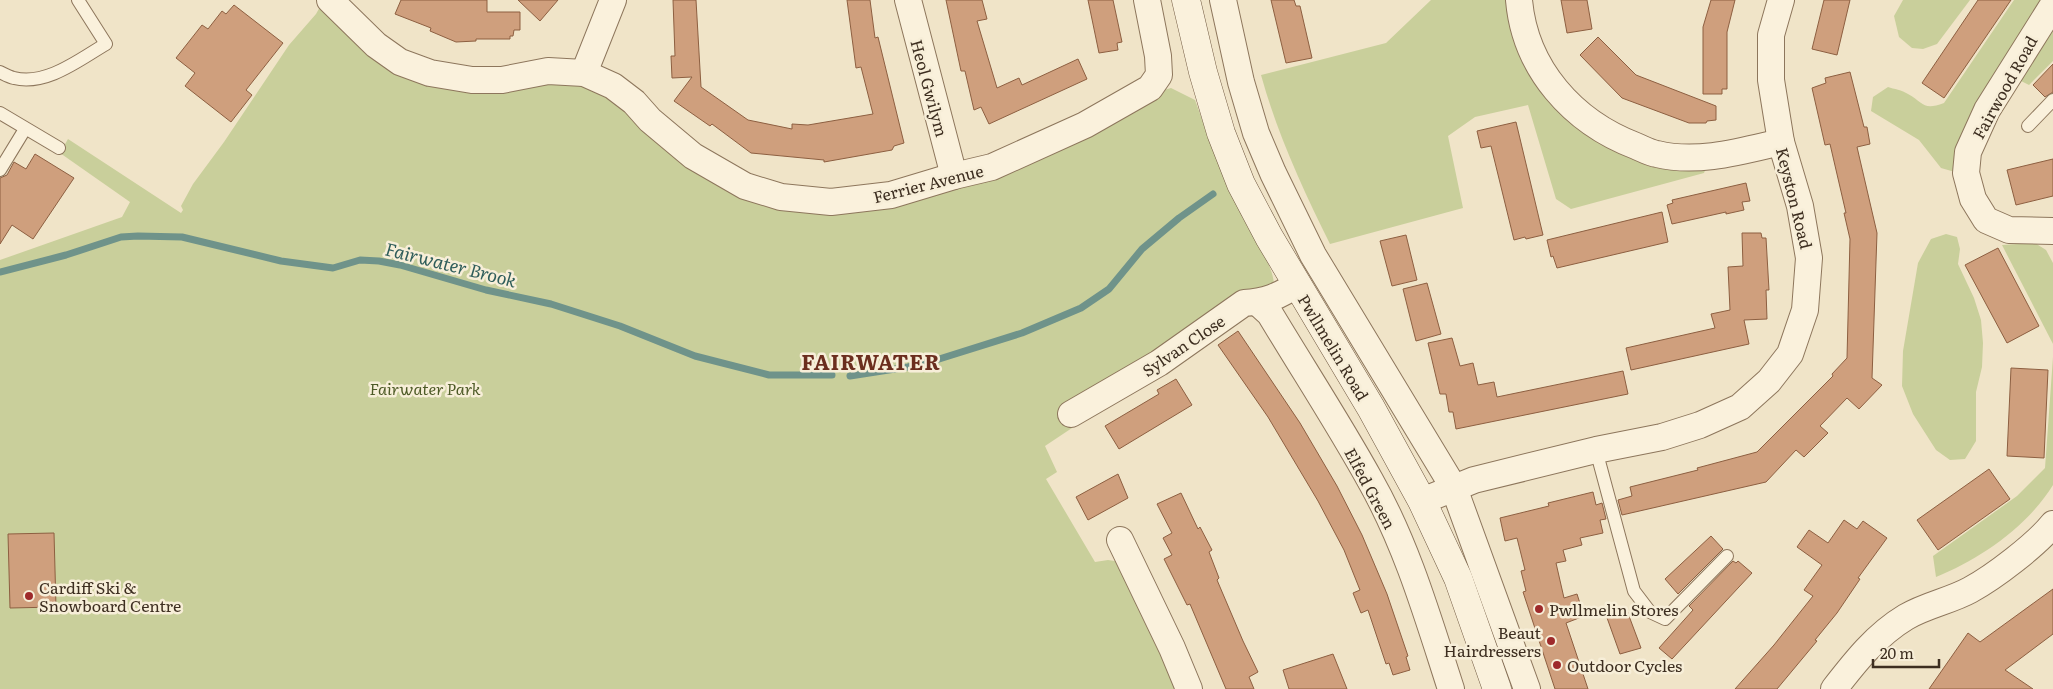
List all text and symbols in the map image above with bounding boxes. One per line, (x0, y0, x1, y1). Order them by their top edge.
street label: Fairwood Road (1966, 31, 2042, 143)
street label: Heol Gwilym (905, 37, 955, 140)
street label: Keyston Road (1771, 145, 1819, 252)
street label: Ferrier Avenue (870, 158, 986, 208)
water label: Fairwater Brook (382, 235, 520, 293)
street label: Pwllmelin Road (1293, 289, 1375, 405)
street label: Sylvan Close (1137, 308, 1229, 382)
district label: FAIRWATER (801, 345, 941, 376)
park label: Fairwater Park (369, 376, 481, 400)
street label: Elfed Green (1339, 443, 1403, 533)
place label: Cardiff Ski & Snowboard Centre (39, 575, 181, 617)
marker: Cardiff Ski & Snowboard Centre (23, 590, 35, 602)
place label: Pwllmelin Stores (1549, 597, 1678, 621)
marker: Pwllmelin Stores (1533, 603, 1545, 615)
place label: Beaut Hairdressers (1444, 620, 1542, 662)
marker: Beaut Hairdressers (1545, 635, 1557, 647)
scale bar (1873, 636, 1939, 668)
text: 20 m (1880, 641, 1914, 664)
place label: Outdoor Cycles (1567, 653, 1682, 677)
marker: Outdoor Cycles (1551, 659, 1563, 671)

